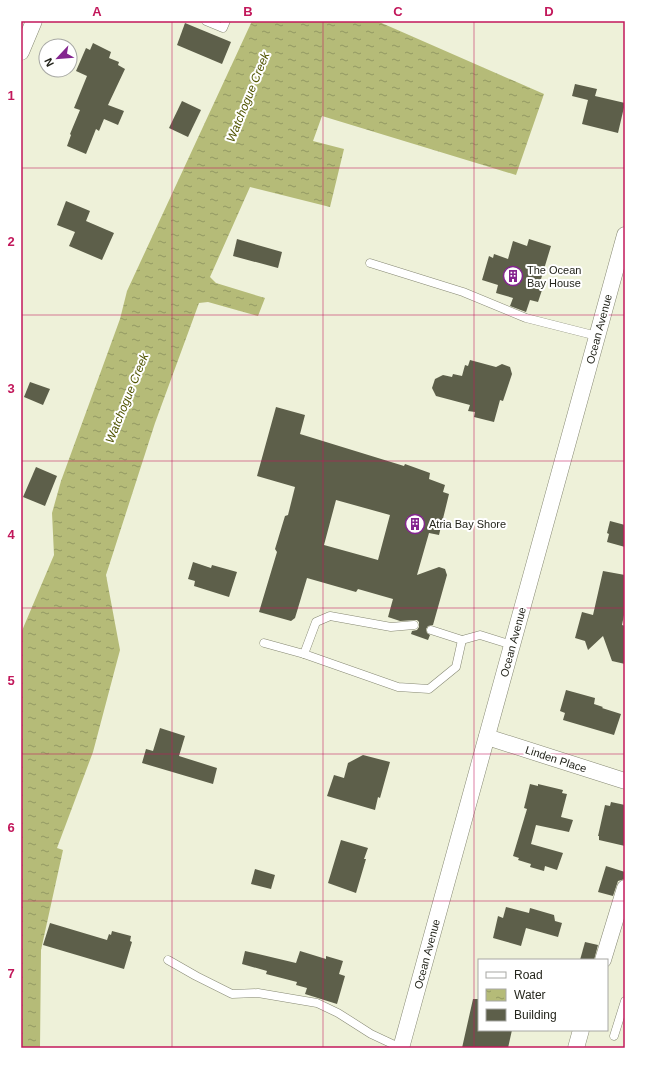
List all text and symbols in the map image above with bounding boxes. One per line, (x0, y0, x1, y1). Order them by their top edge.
text: A (92, 4, 102, 19)
text: B (243, 4, 253, 19)
text: C (393, 4, 403, 19)
text: D (544, 4, 554, 19)
north arrow (38, 38, 78, 78)
water label: Watchogue Creek (224, 49, 273, 144)
text: N (42, 56, 56, 69)
text: 1 (7, 88, 15, 103)
text: 2 (7, 234, 15, 249)
place label: The Ocean Bay House (527, 264, 581, 289)
building icon: The Ocean Bay House (502, 265, 524, 287)
street label: Ocean Avenue (584, 293, 614, 365)
water label: Watchogue Creek (103, 350, 152, 445)
text: 3 (7, 381, 15, 396)
building icon: Atria Bay Shore (404, 513, 426, 535)
place label: Atria Bay Shore (429, 518, 506, 530)
text: 4 (7, 527, 15, 542)
street label: Ocean Avenue (498, 606, 528, 678)
text: 5 (7, 673, 15, 688)
street label: Linden Place (524, 743, 588, 775)
text: 6 (7, 820, 15, 835)
street label: Ocean Avenue (412, 918, 442, 990)
legend (478, 959, 608, 1031)
text: 7 (7, 966, 15, 981)
text: Road (514, 968, 543, 982)
text: Water (514, 988, 546, 1002)
text: Building (514, 1008, 557, 1022)

